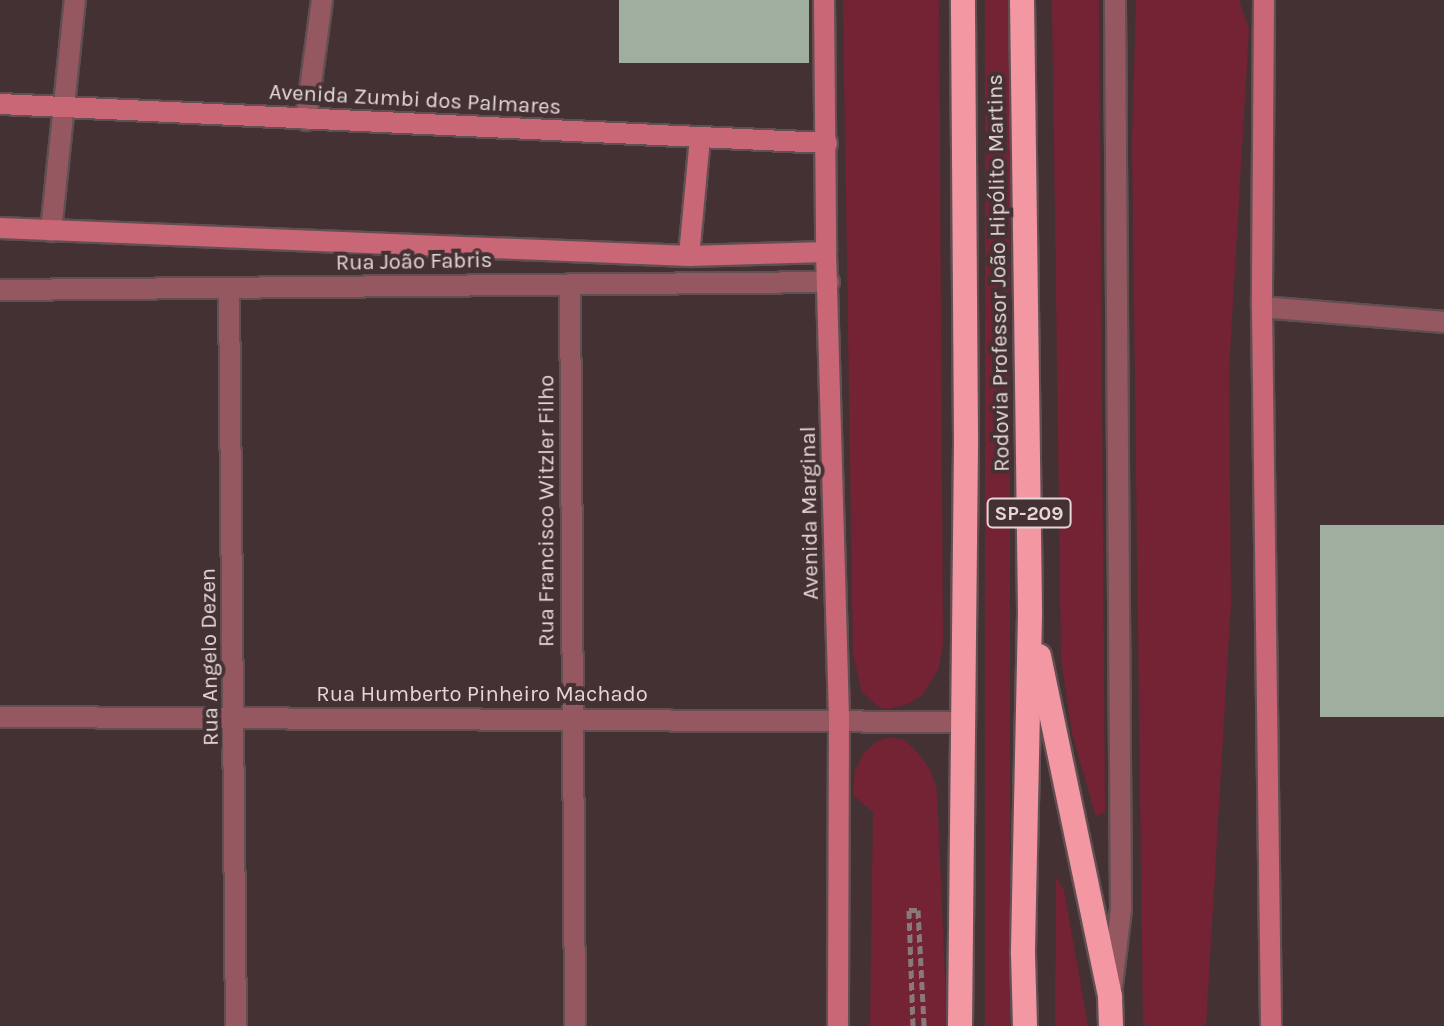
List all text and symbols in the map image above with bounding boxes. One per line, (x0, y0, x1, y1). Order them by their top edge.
street label: Rodovia Professor João Hipólito Martins (982, 74, 1016, 472)
street label: Avenida Zumbi dos Palmares (268, 79, 562, 121)
street label: Rua João Fabris (335, 247, 493, 277)
street label: Rua Francisco Witzler Filho (534, 375, 560, 647)
street label: Avenida Marginal (795, 426, 825, 600)
road number: SP-209 (985, 497, 1073, 529)
street label: Rua Angelo Dezen (195, 568, 225, 746)
street label: Rua Humberto Pinheiro Machado (316, 682, 648, 708)

